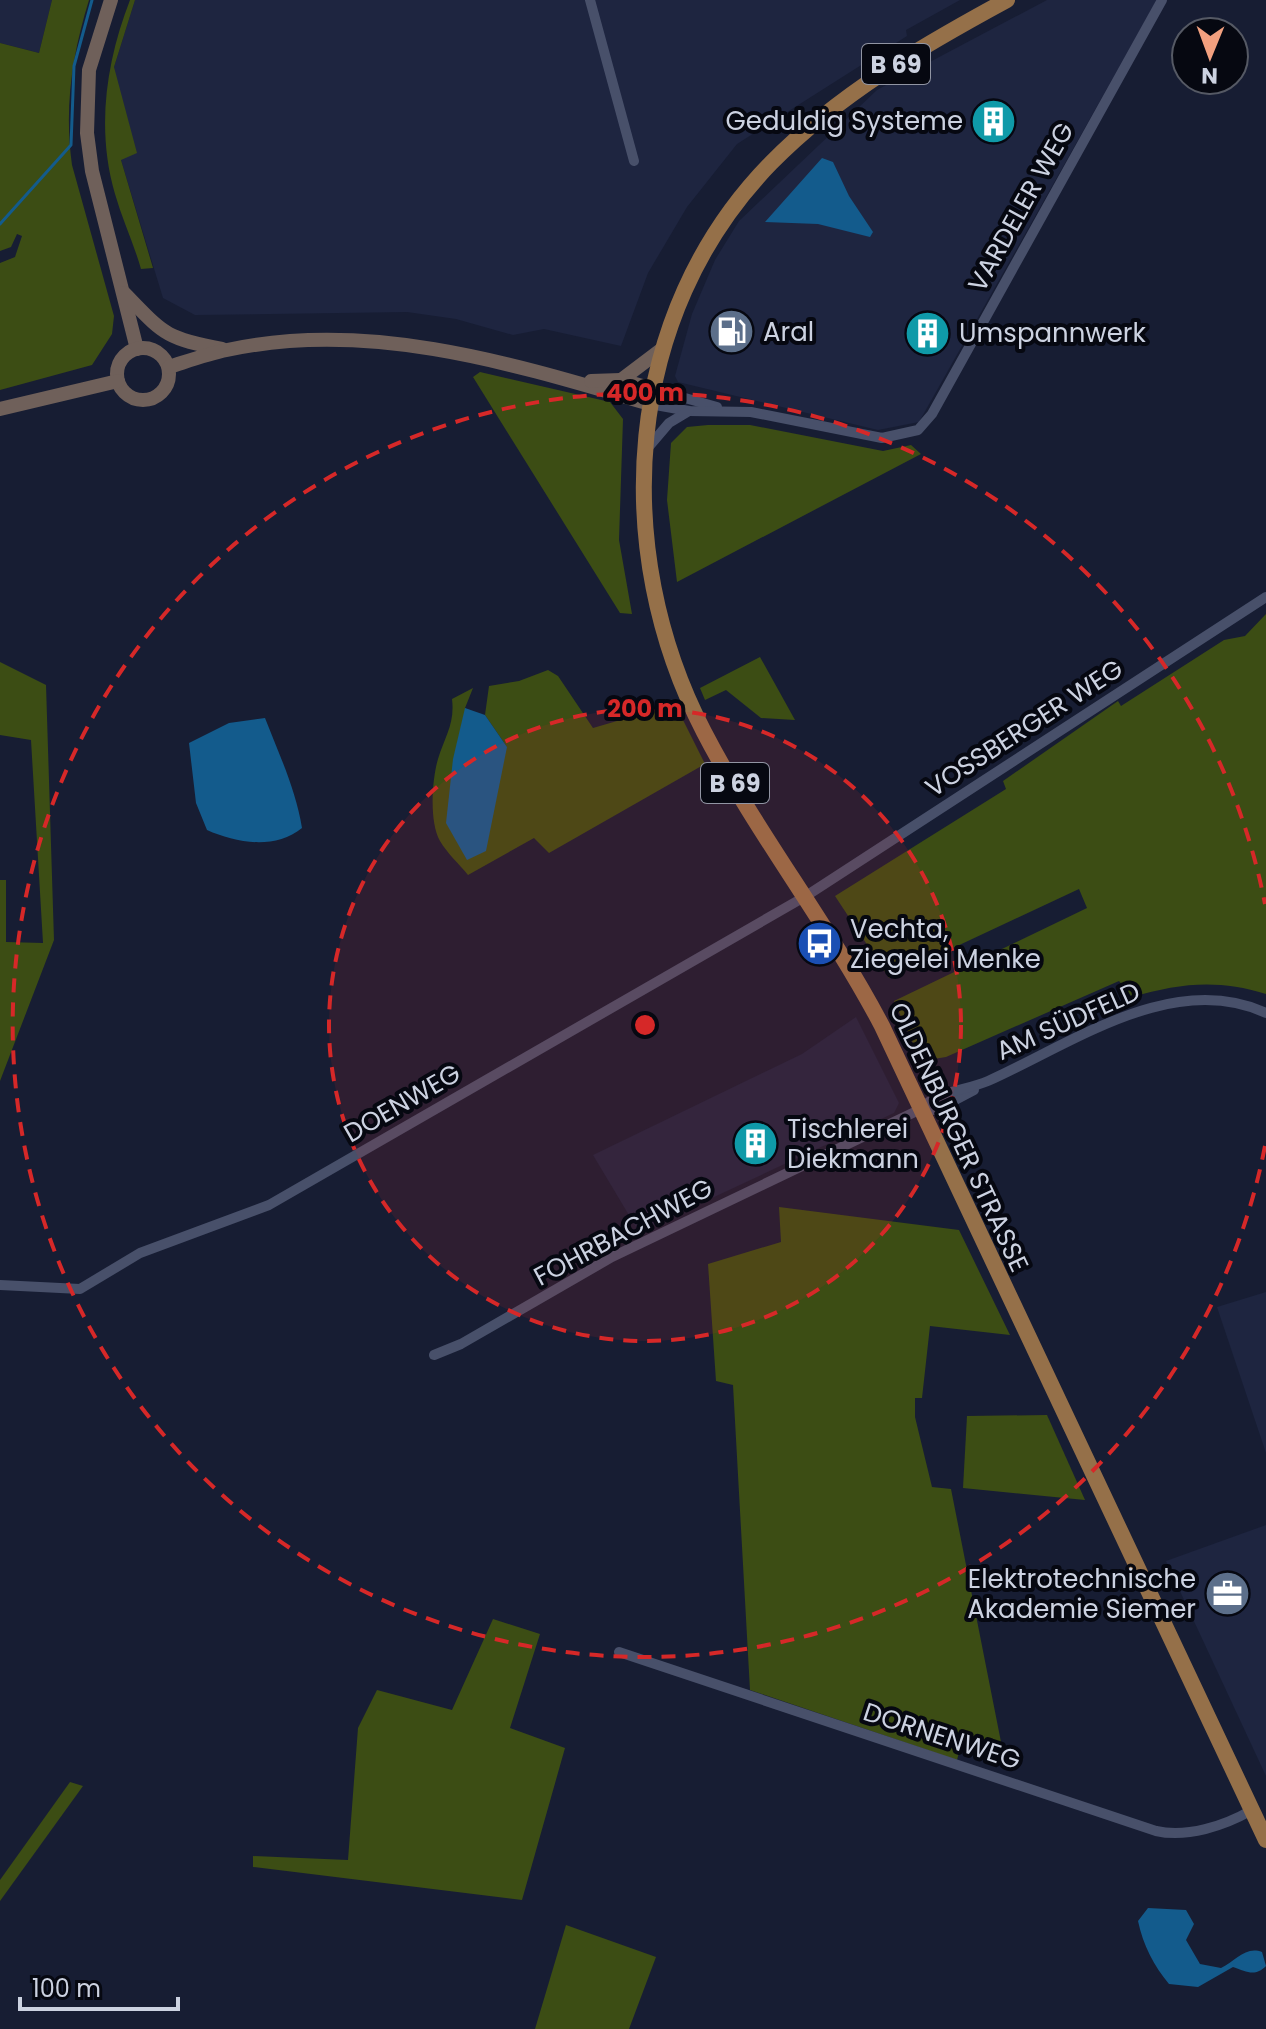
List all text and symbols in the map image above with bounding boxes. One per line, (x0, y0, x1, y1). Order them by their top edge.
north arrow (1170, 16, 1250, 96)
road number: B 69 (862, 44, 930, 84)
text: N (1201, 60, 1218, 91)
building icon: Geduldig Systeme (970, 97, 1018, 145)
place label: Geduldig Systeme (726, 103, 963, 139)
street label: VARDELER WEG (959, 116, 1083, 298)
fuel station icon: Aral (708, 308, 756, 356)
building icon: Umspannwerk (904, 309, 952, 357)
place label: Aral (763, 314, 814, 350)
place label: Umspannwerk (959, 315, 1146, 351)
text: 400 m (606, 376, 684, 409)
street label: VOSSBERGER WEG (918, 651, 1130, 805)
text: 200 m (607, 692, 683, 725)
road number: B 69 (701, 763, 769, 803)
place label: Vechta, Ziegelei Menke (850, 911, 1041, 977)
bus stop icon: Vechta, Ziegelei Menke (795, 920, 843, 968)
street label: AM SÜDFELD (990, 973, 1146, 1069)
street label: OLDENBURGER STRASSE (881, 996, 1037, 1278)
centre of rings (631, 1011, 659, 1039)
street label: DOENWEG (337, 1055, 467, 1151)
place label: Tischlerei Diekmann (787, 1111, 919, 1177)
building icon: Tischlerei Diekmann (732, 1120, 780, 1168)
street label: FOHRBACHWEG (527, 1170, 719, 1294)
place label: Elektrotechnische Akademie Siemer (967, 1561, 1196, 1627)
office icon: Elektrotechnische Akademie Siemer (1203, 1570, 1251, 1618)
street label: DORNENWEG (859, 1694, 1025, 1778)
scale bar (20, 1961, 178, 2011)
text: 100 m (32, 1972, 101, 2005)

